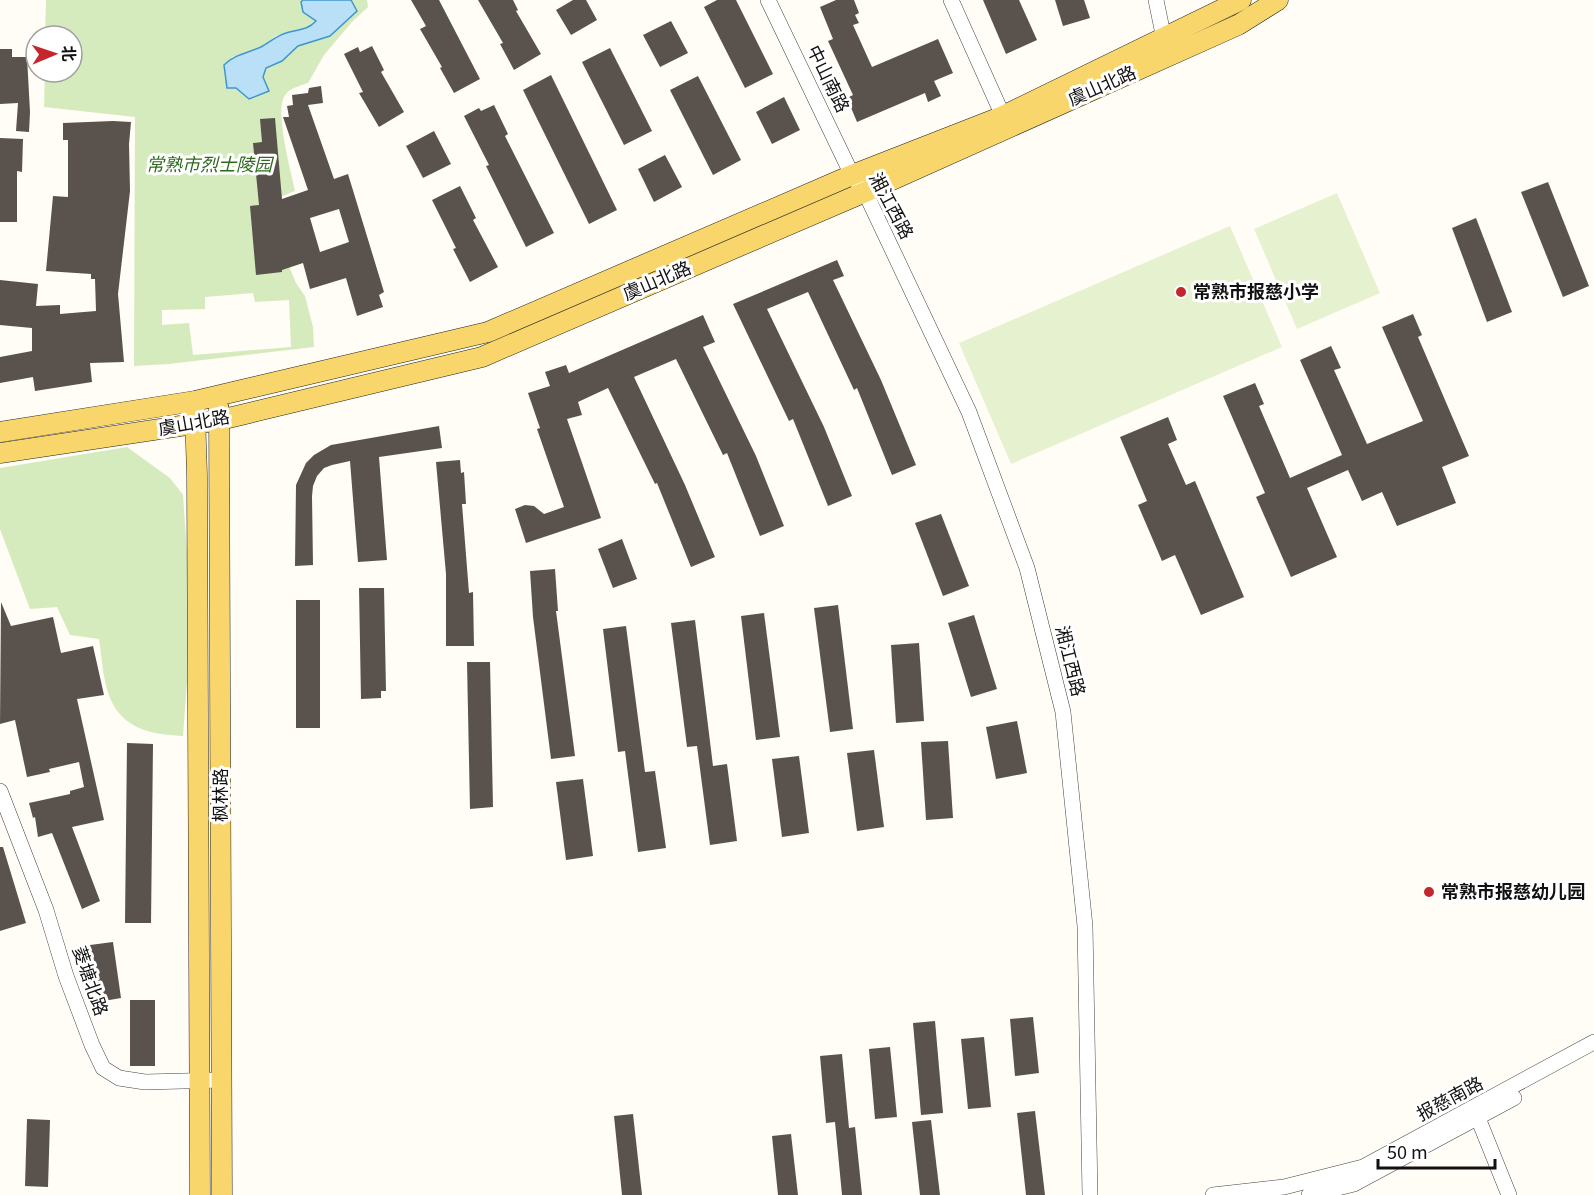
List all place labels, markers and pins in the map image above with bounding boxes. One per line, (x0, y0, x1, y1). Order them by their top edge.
place label: 常熟市报慈小学 (1193, 277, 1319, 303)
marker: 常熟市报慈小学 (1174, 285, 1188, 299)
place label: 常熟市报慈幼儿园 (1441, 877, 1585, 903)
marker: 常熟市报慈幼儿园 (1422, 885, 1436, 899)

